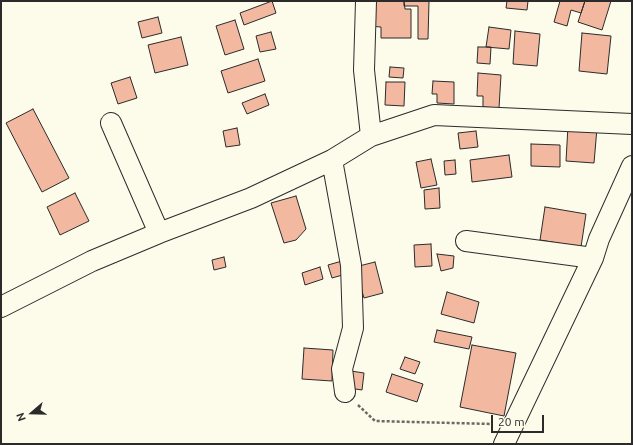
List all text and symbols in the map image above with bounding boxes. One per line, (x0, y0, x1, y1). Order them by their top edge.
north arrow (12, 393, 52, 433)
scale bar (493, 407, 546, 433)
text: N (14, 411, 28, 423)
text: 20 m (498, 415, 525, 428)

